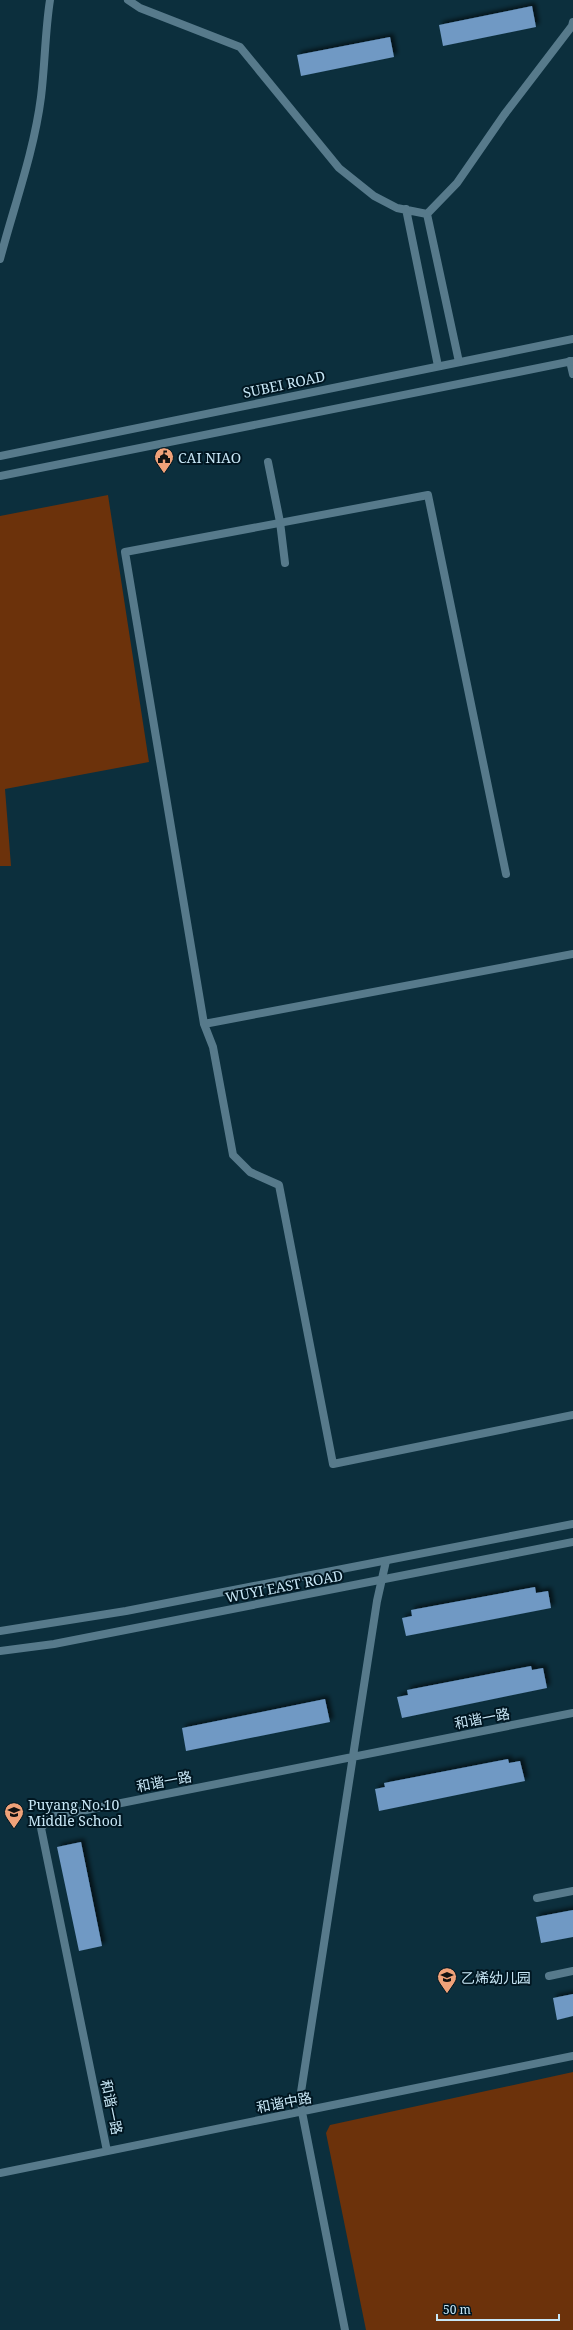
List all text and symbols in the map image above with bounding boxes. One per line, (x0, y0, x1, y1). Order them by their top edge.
street label: SUBEI ROAD (241, 366, 327, 402)
public building icon: CAI NIAO (153, 446, 175, 474)
place label: CAI NIAO (178, 448, 241, 467)
street label: WUYI EAST ROAD (224, 1565, 344, 1607)
street label: 和谐一路 (453, 1703, 511, 1733)
street label: 和谐一路 (135, 1766, 193, 1796)
place label: Puyang No.10 Middle School (28, 1795, 123, 1830)
school or university icon: Puyang No.10 Middle School (3, 1801, 25, 1829)
school or university icon: 乙烯幼儿园 (436, 1966, 458, 1994)
place label: 乙烯幼儿园 (461, 1968, 531, 1987)
street label: 和谐一路 (97, 2078, 127, 2136)
street label: 和谐中路 (255, 2087, 313, 2117)
scale bar (437, 2296, 559, 2322)
text: 50 m (443, 2301, 471, 2318)

